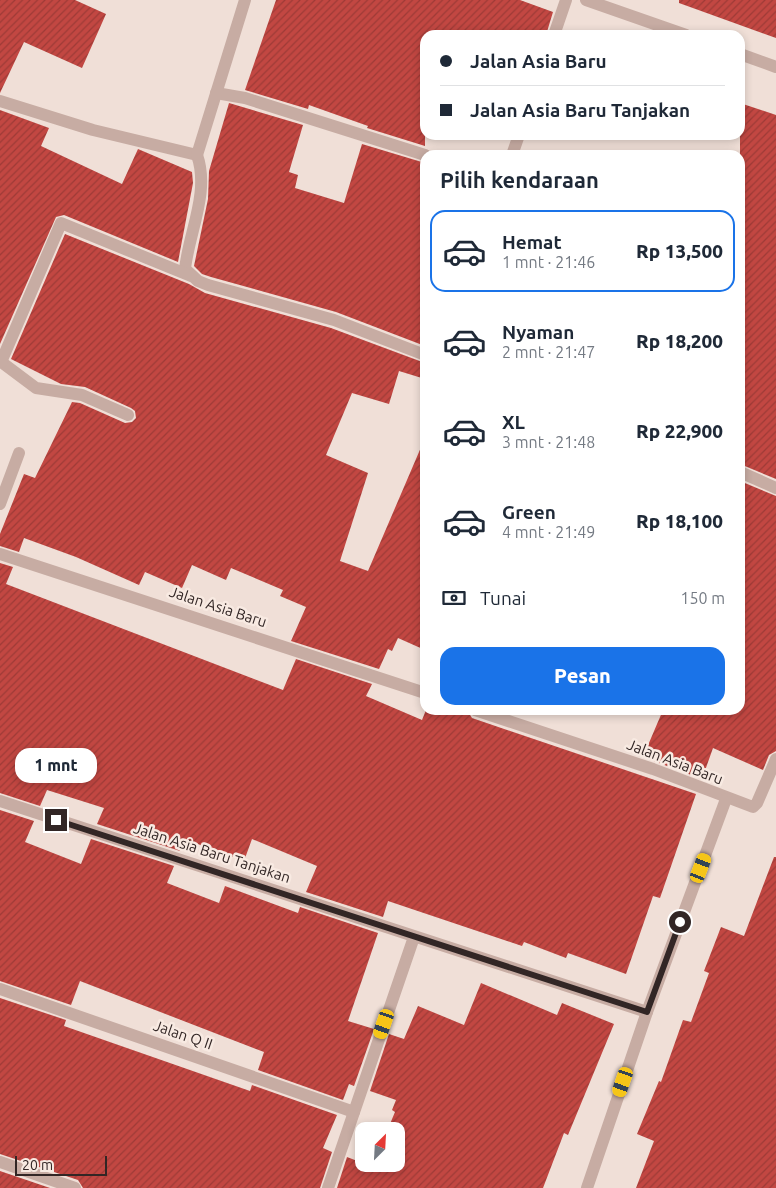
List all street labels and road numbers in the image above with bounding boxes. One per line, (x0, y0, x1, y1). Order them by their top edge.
street label: Jalan Asia Baru (167, 583, 269, 630)
street label: Jalan Asia Baru (625, 735, 726, 788)
street label: Jalan Asia Baru Tanjakan (131, 819, 293, 886)
street label: Jalan Q II (151, 1016, 215, 1053)

